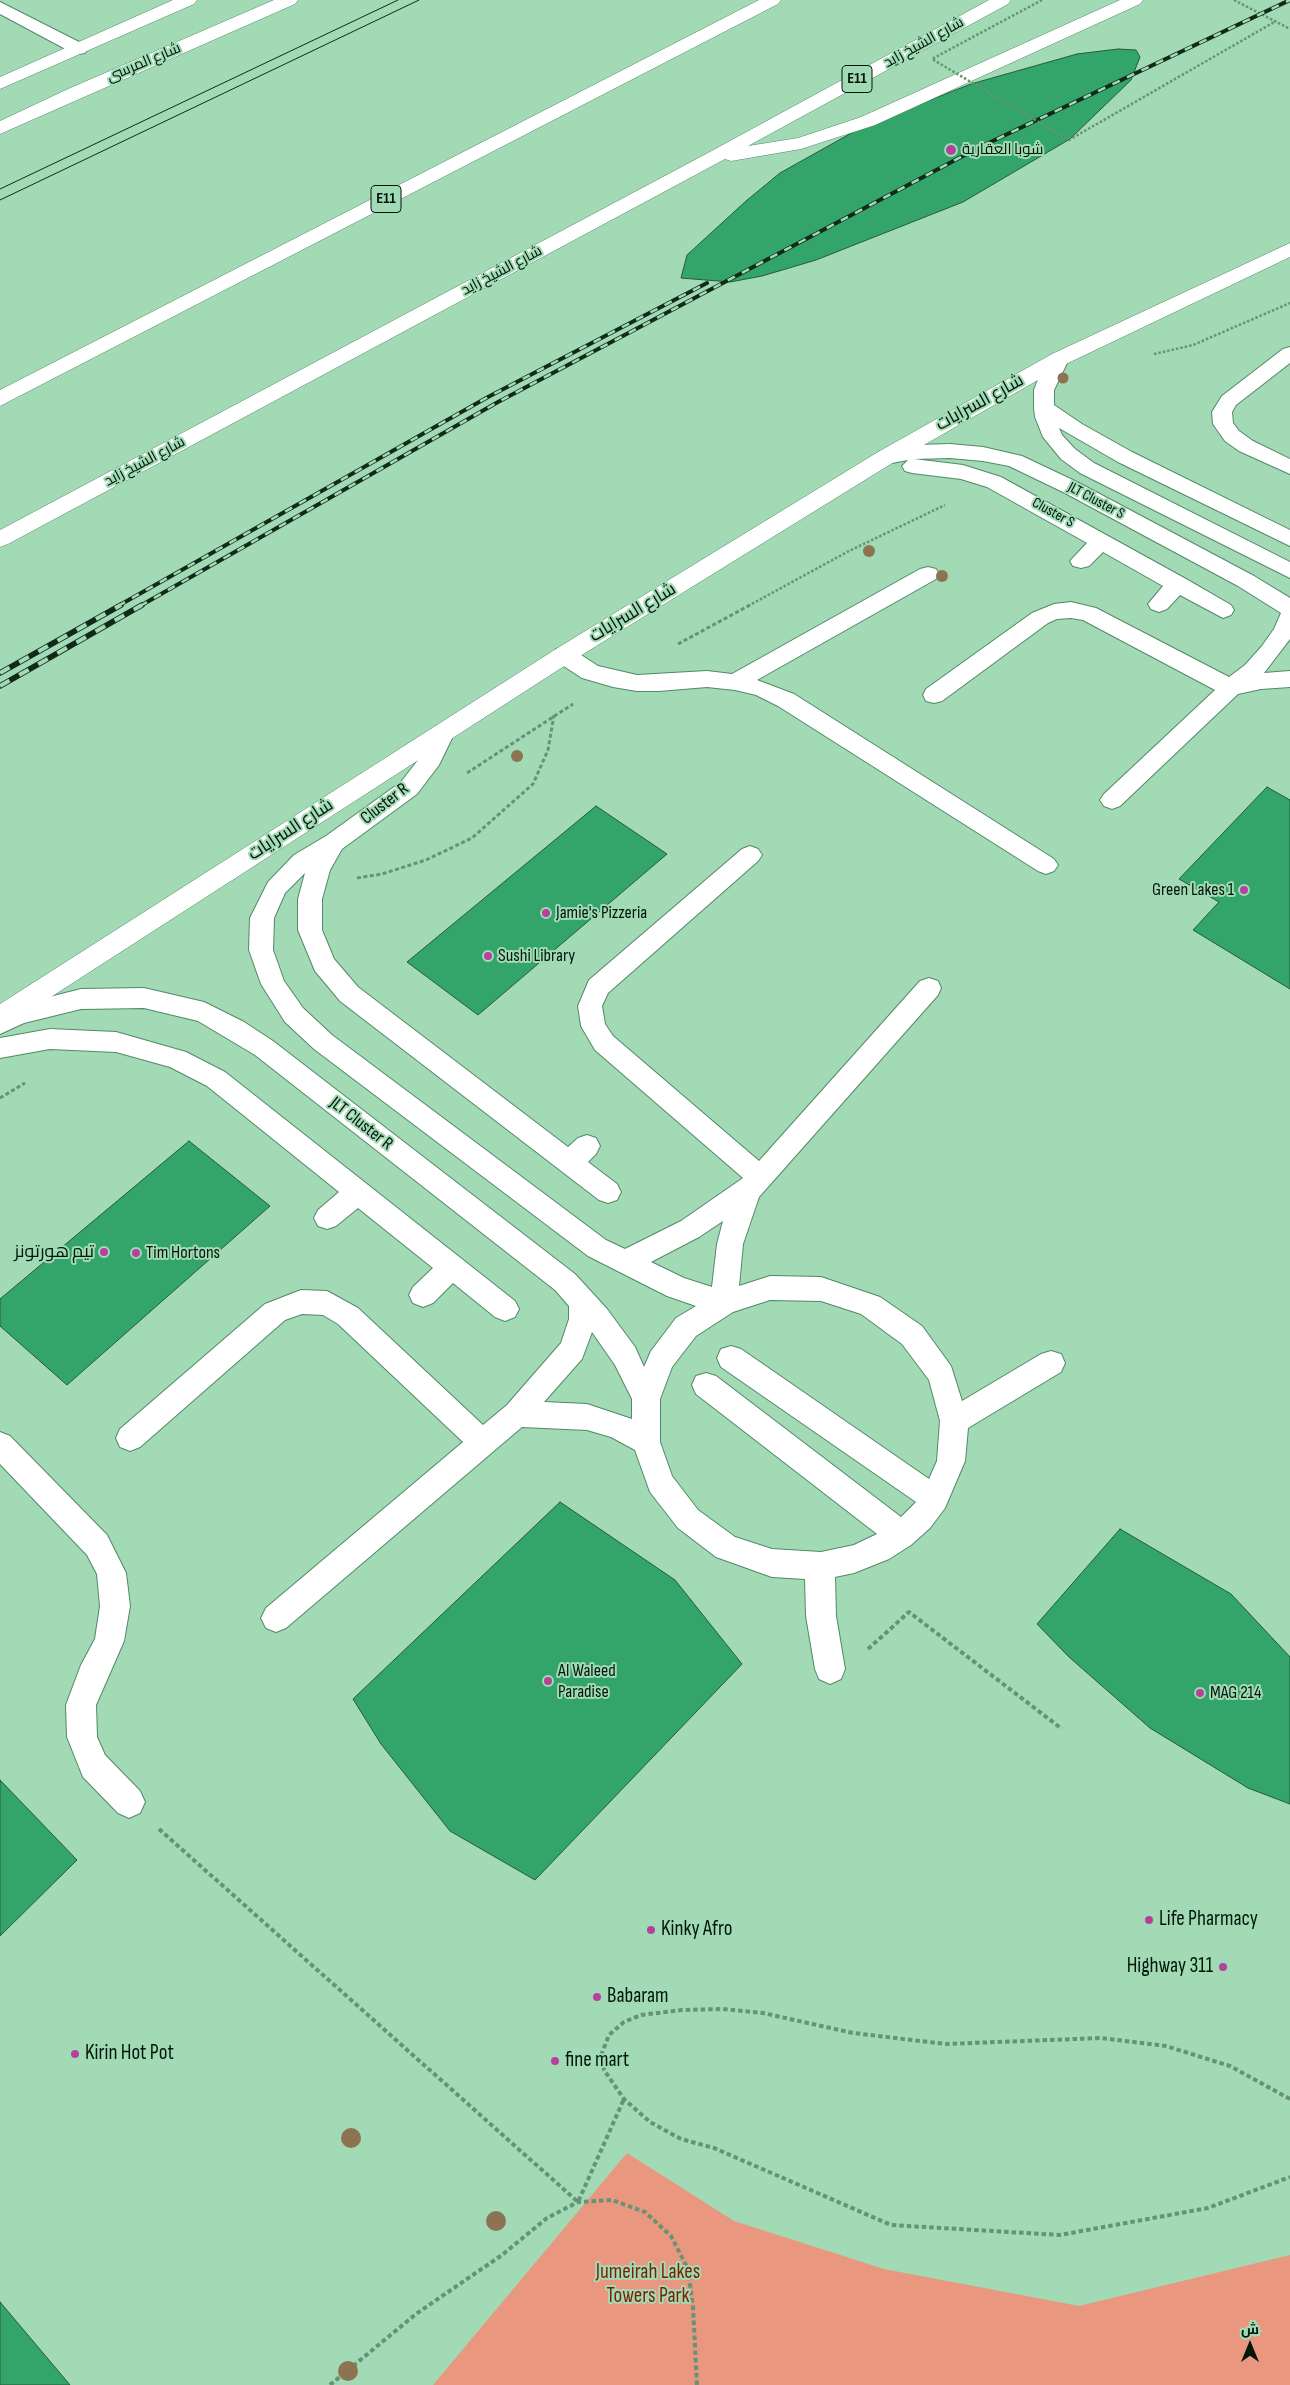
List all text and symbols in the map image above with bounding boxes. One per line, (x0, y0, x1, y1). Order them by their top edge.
street label: شارع الشيخ زايد (881, 14, 967, 72)
street label: شارع المرسى (104, 39, 184, 87)
road number: E11 (842, 66, 872, 92)
place label: شوبا العقارية (962, 141, 1043, 159)
marker: شوبا العقارية (944, 143, 958, 157)
road number: E11 (371, 185, 401, 212)
street label: شارع الشيخ زايد (459, 242, 545, 300)
street label: شارع السرايات (932, 370, 1028, 436)
street label: شارع الشيخ زايد (102, 433, 188, 491)
street label: JLT Cluster S (1065, 479, 1127, 523)
street label: Cluster S (1029, 494, 1077, 532)
street label: شارع السرايات (586, 579, 680, 647)
street label: Cluster R (357, 779, 413, 829)
street label: شارع السرايات (244, 794, 338, 866)
place label: Green Lakes 1 (1152, 879, 1234, 901)
marker: Green Lakes 1 (1238, 884, 1250, 896)
place label: Jamie's Pizzeria (556, 902, 647, 924)
marker: Jamie's Pizzeria (540, 907, 552, 919)
place label: Sushi Library (498, 945, 575, 967)
marker: Sushi Library (482, 950, 494, 962)
street label: JLT Cluster R (325, 1093, 397, 1155)
place label: تيم هورتونز (14, 1241, 94, 1263)
place label: Tim Hortons (146, 1242, 220, 1264)
marker: تيم هورتونز (98, 1246, 110, 1258)
marker: Tim Hortons (130, 1247, 142, 1259)
place label: Al Waleed Paradise (558, 1660, 616, 1702)
marker: Al Waleed Paradise (542, 1675, 554, 1687)
place label: MAG 214 (1210, 1682, 1261, 1704)
marker: MAG 214 (1194, 1687, 1206, 1699)
place label: Life Pharmacy (1159, 1907, 1258, 1933)
marker: Life Pharmacy (1143, 1914, 1155, 1926)
place label: Kinky Afro (661, 1917, 732, 1943)
marker: Kinky Afro (645, 1924, 657, 1936)
place label: Highway 311 (1127, 1954, 1213, 1980)
marker: Highway 311 (1217, 1961, 1229, 1973)
place label: Babaram (607, 1984, 669, 2010)
marker: Babaram (591, 1991, 603, 2003)
place label: Kirin Hot Pot (85, 2041, 174, 2067)
marker: Kirin Hot Pot (69, 2048, 81, 2060)
place label: fine mart (565, 2048, 629, 2074)
marker: fine mart (549, 2055, 561, 2067)
park label: Jumeirah Lakes Towers Park (596, 2260, 700, 2310)
north arrow (1225, 2320, 1275, 2370)
text: ش (1241, 2321, 1259, 2338)

